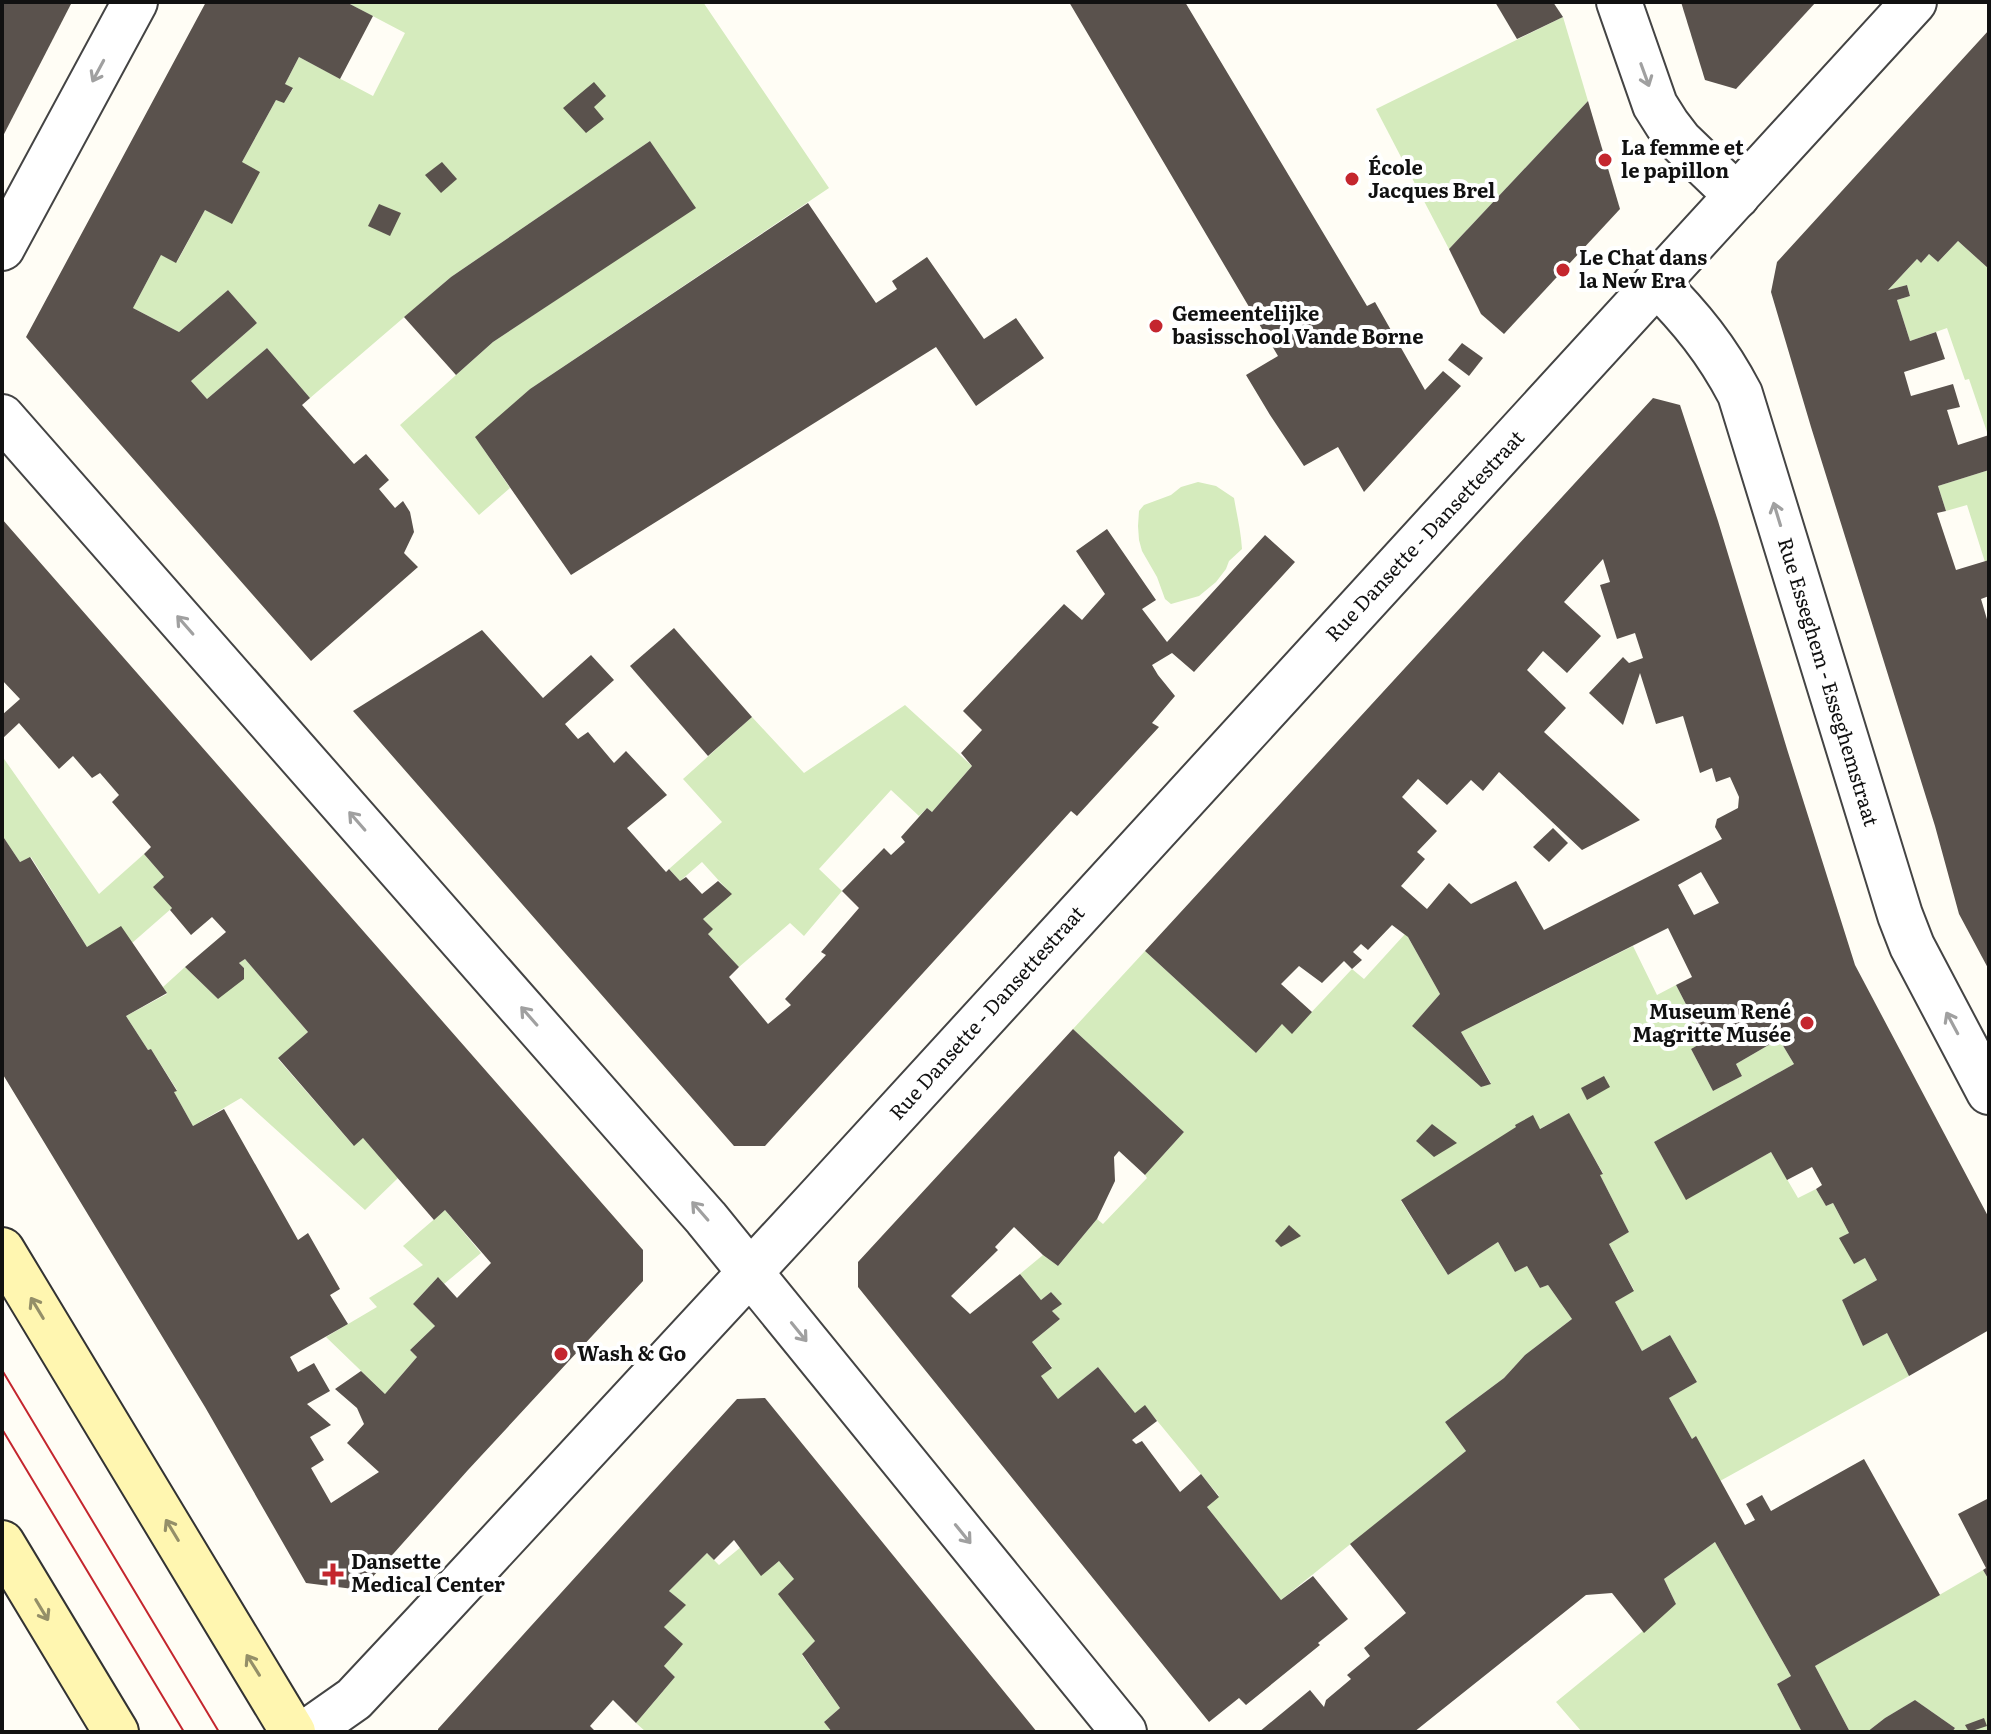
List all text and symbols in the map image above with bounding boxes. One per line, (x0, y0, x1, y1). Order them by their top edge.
one-way arrow (90, 58, 106, 82)
one-way arrow (1638, 63, 1653, 88)
place label: La femme et le papillon (1621, 131, 1744, 184)
place label: École Jacques Brel (1368, 151, 1495, 204)
marker: La femme et le papillon (1596, 151, 1614, 169)
marker: École Jacques Brel (1343, 170, 1361, 188)
place label: Le Chat dans la New Era (1579, 241, 1707, 294)
marker: Le Chat dans la New Era (1554, 261, 1572, 279)
place label: Gemeentelijke basisschool Vande Borne (1172, 297, 1423, 350)
marker: Gemeentelijke basisschool Vande Borne (1147, 317, 1165, 335)
street label: Rue Dansette - Dansettestraat (1317, 422, 1530, 647)
one-way arrow (1769, 501, 1784, 527)
street label: Rue Esseghem - Esseghemstraat (1772, 533, 1888, 829)
one-way arrow (177, 616, 195, 636)
one-way arrow (348, 811, 366, 831)
street label: Rue Dansette - Dansettestraat (881, 898, 1090, 1126)
place label: Museum René Magritte Musée (1632, 995, 1791, 1048)
one-way arrow (520, 1006, 538, 1027)
one-way arrow (1944, 1012, 1960, 1035)
marker: Museum René Magritte Musée (1798, 1014, 1816, 1032)
one-way arrow (692, 1202, 710, 1222)
one-way arrow (29, 1297, 45, 1320)
one-way arrow (790, 1321, 808, 1342)
place label: Wash & Go (577, 1337, 686, 1367)
marker: Wash & Go (552, 1345, 570, 1363)
one-way arrow (164, 1519, 180, 1542)
one-way arrow (954, 1523, 972, 1544)
place label: Dansette Medical Center (351, 1545, 505, 1598)
marker: Dansette Medical Center (322, 1563, 344, 1585)
one-way arrow (34, 1598, 50, 1621)
one-way arrow (245, 1654, 261, 1677)

